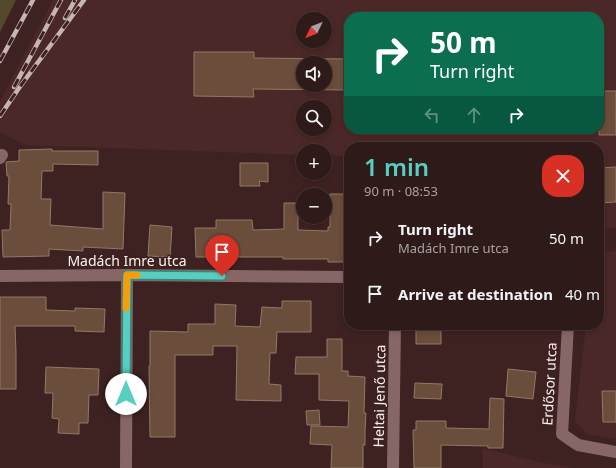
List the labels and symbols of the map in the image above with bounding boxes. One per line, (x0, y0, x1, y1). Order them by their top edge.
north arrow (296, 12, 332, 48)
pin (205, 235, 239, 276)
street label: Madách Imre utca (67, 251, 187, 270)
street label: Erdősor utca (537, 342, 561, 426)
street label: Heltai Jenő utca (369, 344, 389, 448)
position arrow (105, 373, 147, 415)

